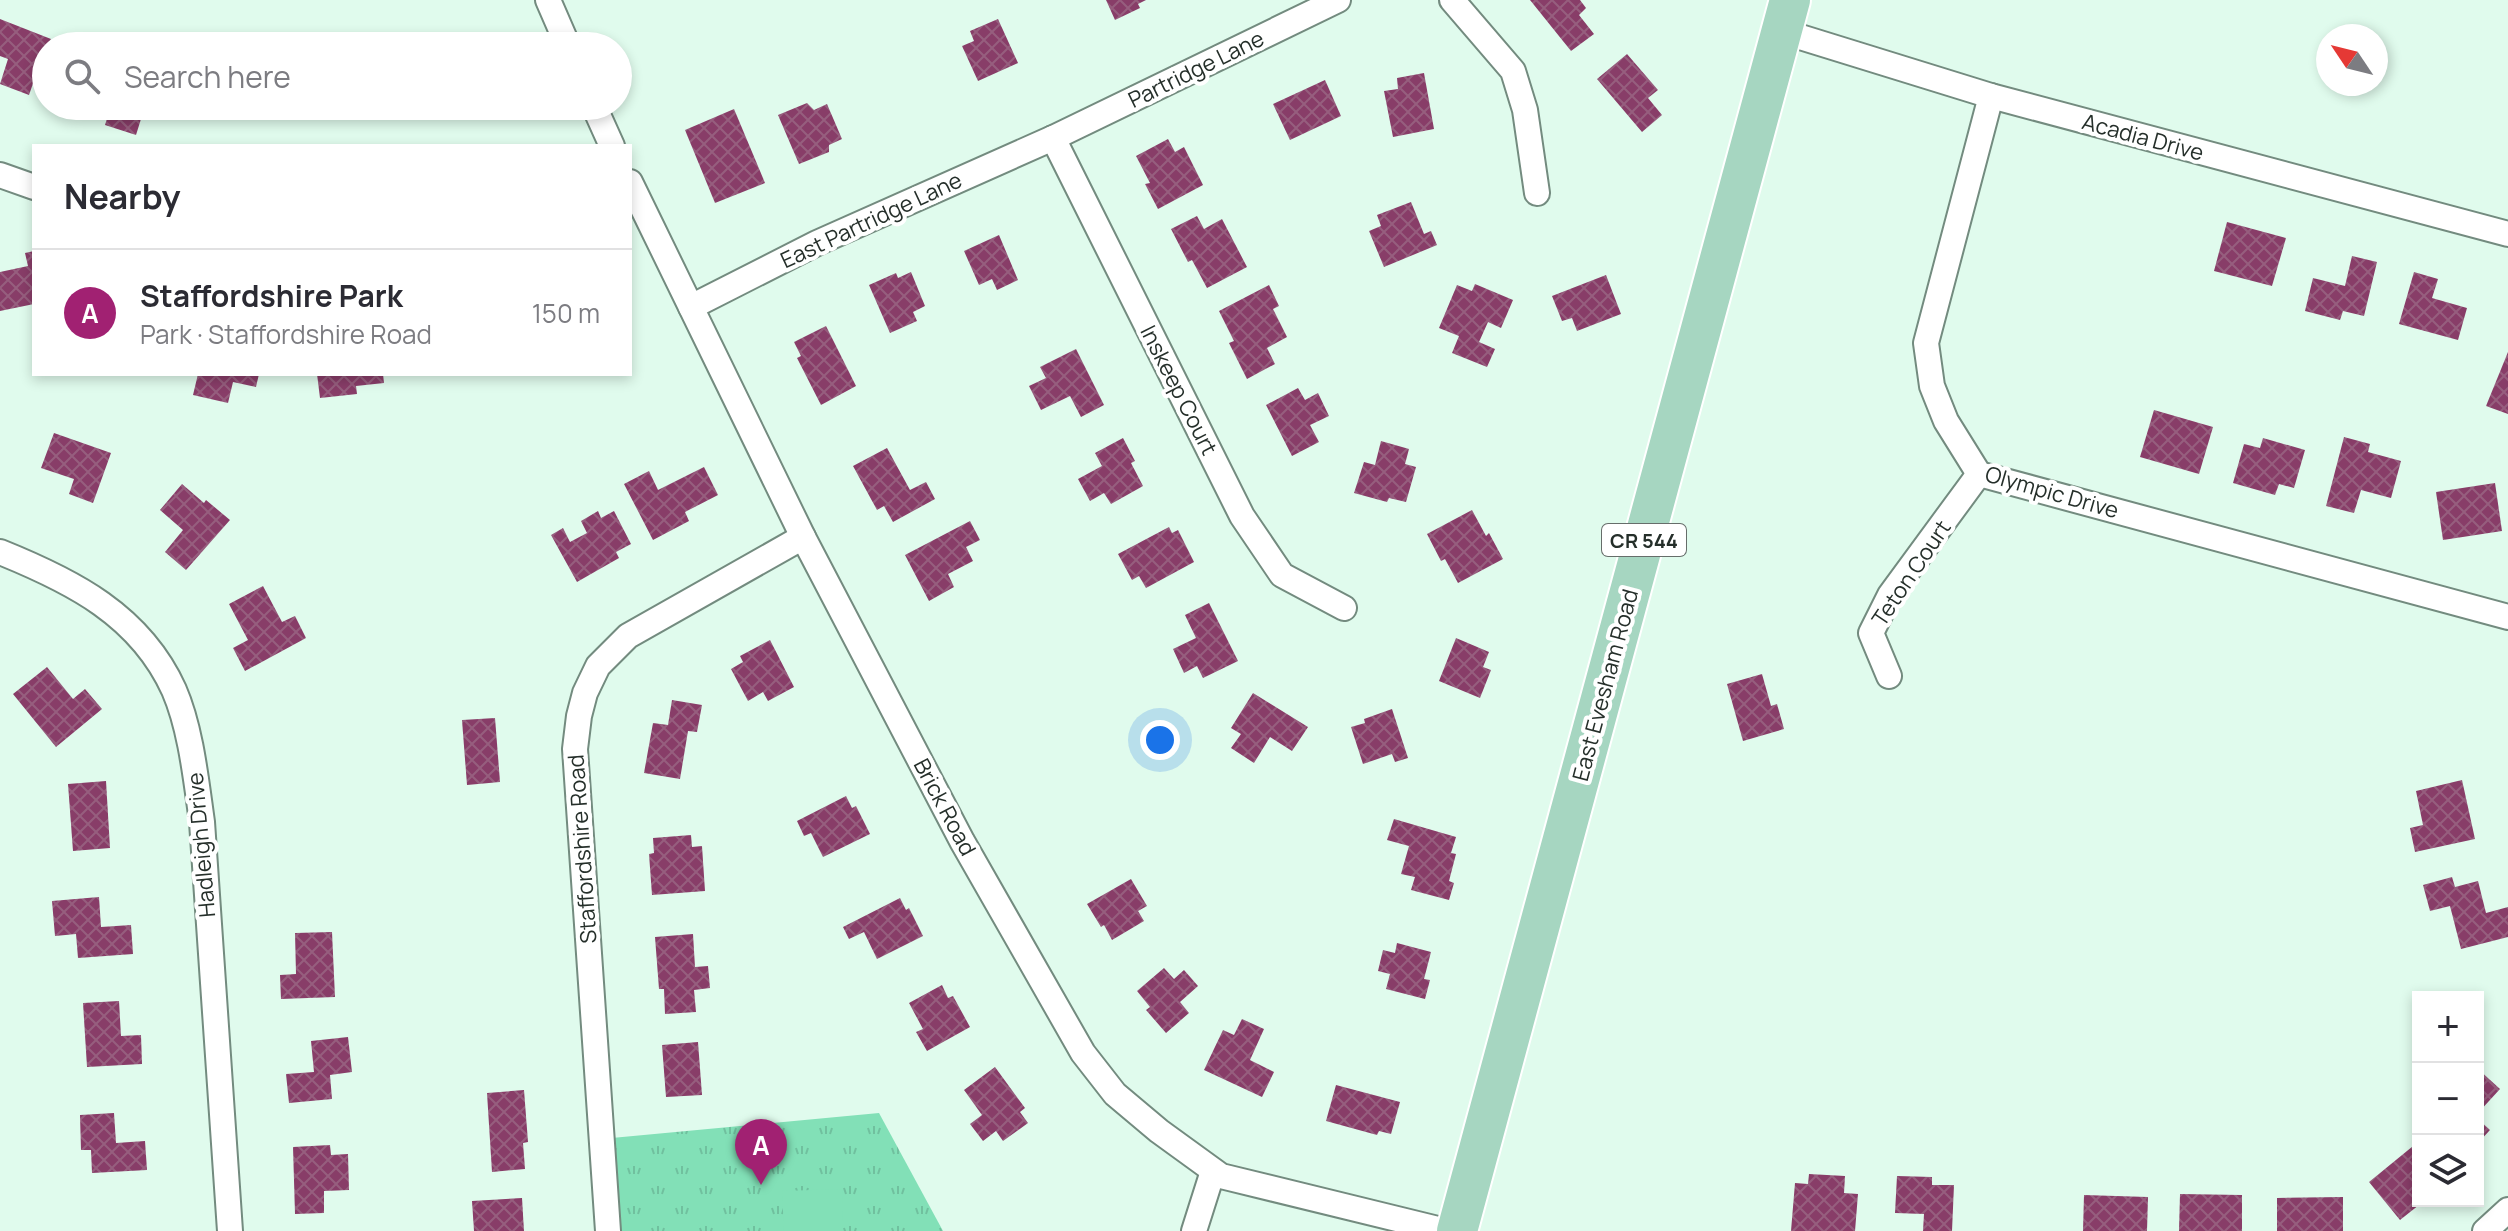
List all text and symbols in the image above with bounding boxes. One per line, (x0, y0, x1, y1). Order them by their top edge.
street label: Partridge Lane (1123, 23, 1269, 115)
north arrow (2316, 24, 2388, 96)
search box (32, 32, 632, 120)
icon: search (60, 54, 104, 98)
text: Search here (124, 56, 291, 97)
street label: Acadia Drive (2079, 106, 2207, 168)
street label: East Partridge Lane (775, 165, 967, 275)
text: Nearby (64, 173, 180, 219)
text: Staffordshire Park (140, 275, 403, 316)
text: A (81, 295, 99, 331)
text: 150 m (532, 295, 600, 331)
text: Park · Staffordshire Road (140, 316, 432, 352)
street label: Inskeep Court (1133, 320, 1225, 460)
street label: Olympic Drive (1982, 459, 2122, 525)
street label: Teton Court (1865, 514, 1958, 632)
road number: CR 544 (1602, 524, 1686, 556)
street label: East Evesham Road (1565, 586, 1645, 784)
your location (1140, 720, 1180, 760)
street label: Brick Road (907, 753, 983, 861)
street label: Staffordshire Road (560, 754, 604, 944)
street label: Hadleigh Drive (180, 771, 222, 919)
map controls (2412, 991, 2484, 1207)
button: + (2412, 991, 2484, 1063)
button: − (2412, 1063, 2484, 1135)
pin: A (735, 1119, 787, 1185)
button: layers (2412, 1135, 2484, 1207)

